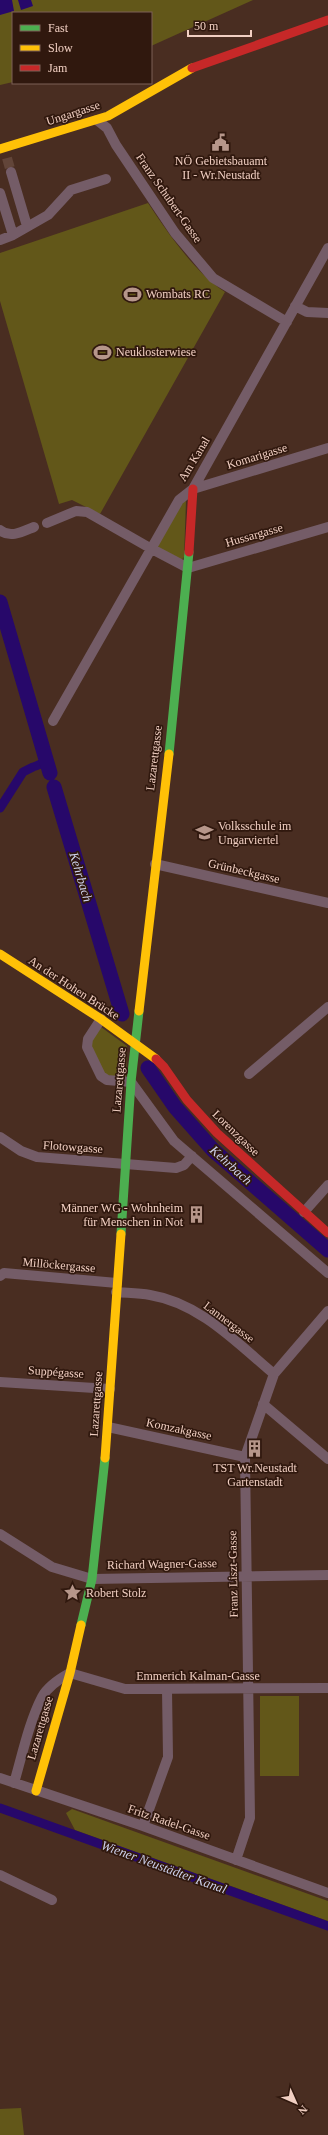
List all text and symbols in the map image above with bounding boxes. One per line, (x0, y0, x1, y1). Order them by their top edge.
legend (12, 12, 152, 84)
scale bar (188, 12, 251, 38)
text: 50 m (194, 19, 219, 33)
text: Fast (48, 21, 69, 35)
text: Slow (48, 41, 73, 55)
text: Jam (48, 61, 68, 75)
street label: Ungargasse (44, 98, 102, 128)
public building icon: NÖ Gebietsbauamt II - Wr.Neustadt (211, 132, 231, 152)
street label: Franz Schubert-Gasse (133, 151, 205, 245)
place label: NÖ Gebietsbauamt II - Wr.Neustadt (175, 154, 268, 182)
sports icon: Wombats RC (123, 284, 143, 304)
place label: Wombats RC (146, 287, 210, 301)
sports icon: Neuklosterwiese (93, 342, 113, 362)
place label: Neuklosterwiese (116, 345, 196, 359)
street label: Am Kanal (175, 434, 213, 484)
street label: Komarigasse (225, 440, 289, 472)
street label: Hussargasse (224, 520, 284, 550)
street label: Lazarettgasse (143, 725, 165, 791)
place label: Volksschule im Ungarviertel (218, 819, 292, 847)
school or university icon: Volksschule im Ungarviertel (195, 823, 215, 843)
water label: Kehrbach (66, 849, 96, 904)
street label: Grünbeckgasse (207, 856, 281, 886)
street label: An der Hohen Brücke (26, 953, 122, 1023)
street label: Lazarettgasse (109, 1047, 129, 1113)
street label: Lorenzgasse (210, 1107, 262, 1159)
street label: Flotowgasse (43, 1138, 103, 1156)
water label: Kehrbach (206, 1142, 255, 1188)
place label: Männer WG - Wohnheim für Menschen in Not (61, 1201, 184, 1229)
building icon: Männer WG - Wohnheim für Menschen in Not (186, 1205, 206, 1225)
street label: Millöckergasse (22, 1255, 96, 1275)
street label: Lannergasse (201, 1298, 257, 1346)
street label: Suppégasse (28, 1363, 84, 1381)
street label: Lazarettgasse (87, 1371, 105, 1437)
street label: Komzakgasse (145, 1415, 213, 1443)
building icon: TST Wr.Neustadt Gartenstadt (245, 1439, 265, 1459)
place label: TST Wr.Neustadt Gartenstadt (213, 1461, 298, 1489)
street label: Franz Liszt-Gasse (225, 1530, 241, 1618)
street label: Richard Wagner-Gasse (107, 1556, 217, 1572)
place icon: Robert Stolz (63, 1583, 83, 1603)
place label: Robert Stolz (86, 1586, 146, 1600)
street label: Emmerich Kalman-Gasse (136, 1669, 260, 1683)
street label: Lazarettgasse (24, 1695, 56, 1761)
street label: Fritz Radel-Gasse (126, 1801, 212, 1843)
water label: Wiener Neustädter Kanal (99, 1837, 229, 1897)
north arrow (276, 2083, 316, 2123)
text: N (296, 2103, 310, 2117)

